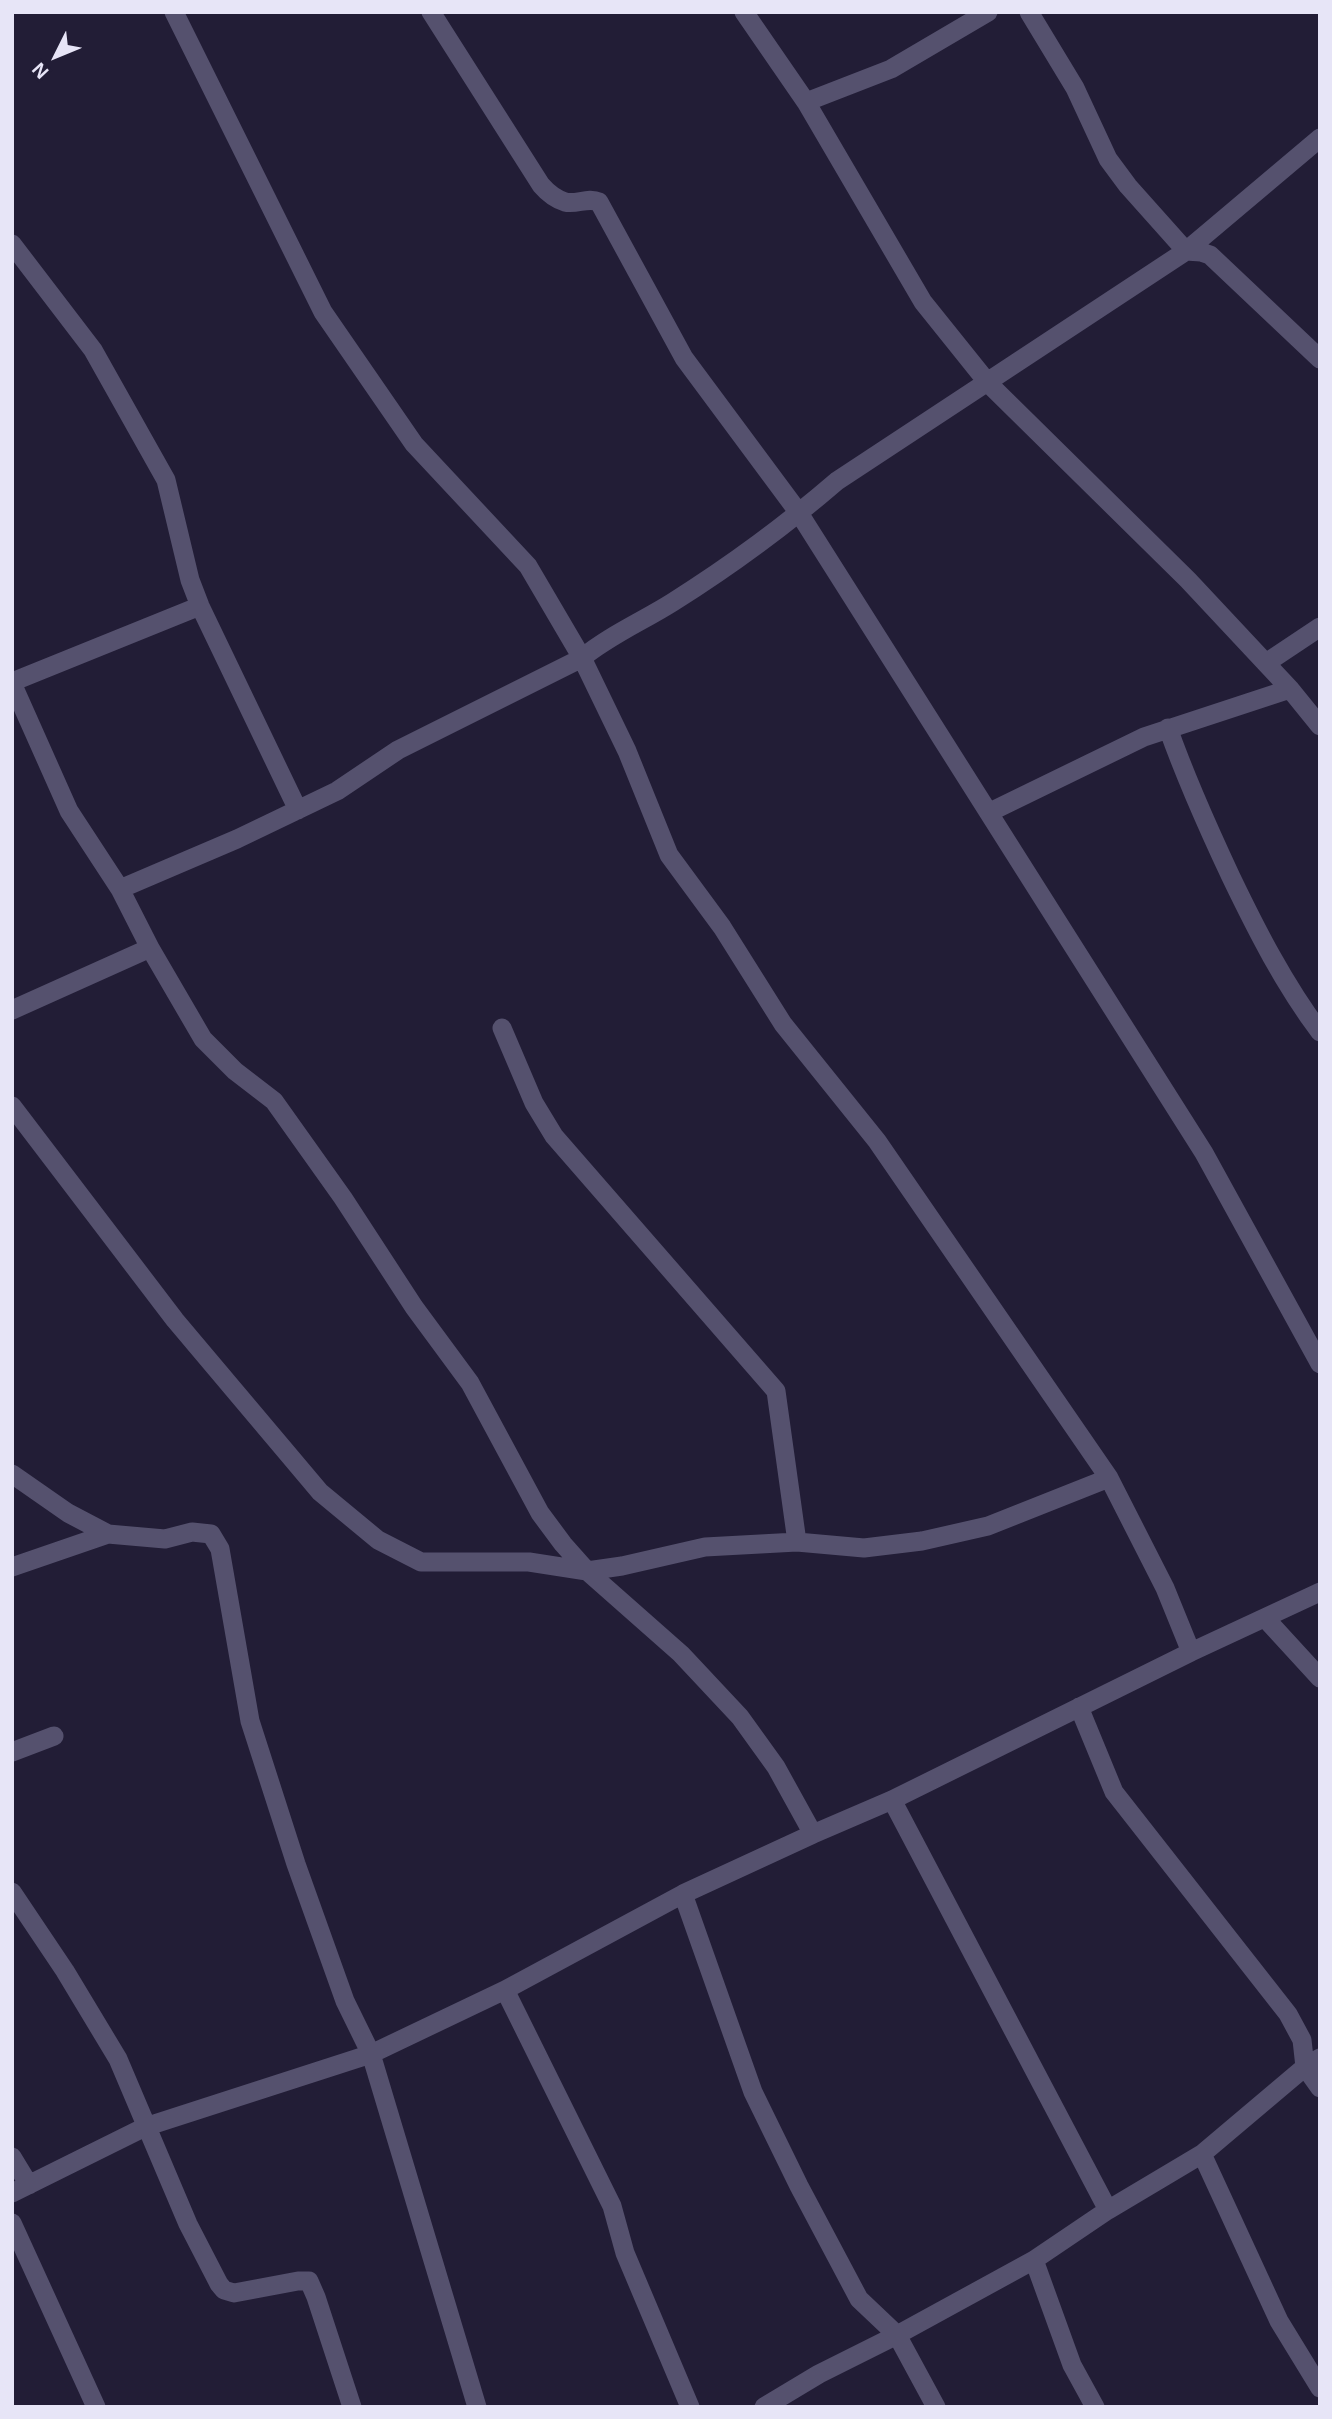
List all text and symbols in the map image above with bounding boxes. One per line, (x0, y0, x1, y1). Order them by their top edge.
north arrow (21, 21, 91, 91)
text: N (28, 58, 53, 83)

